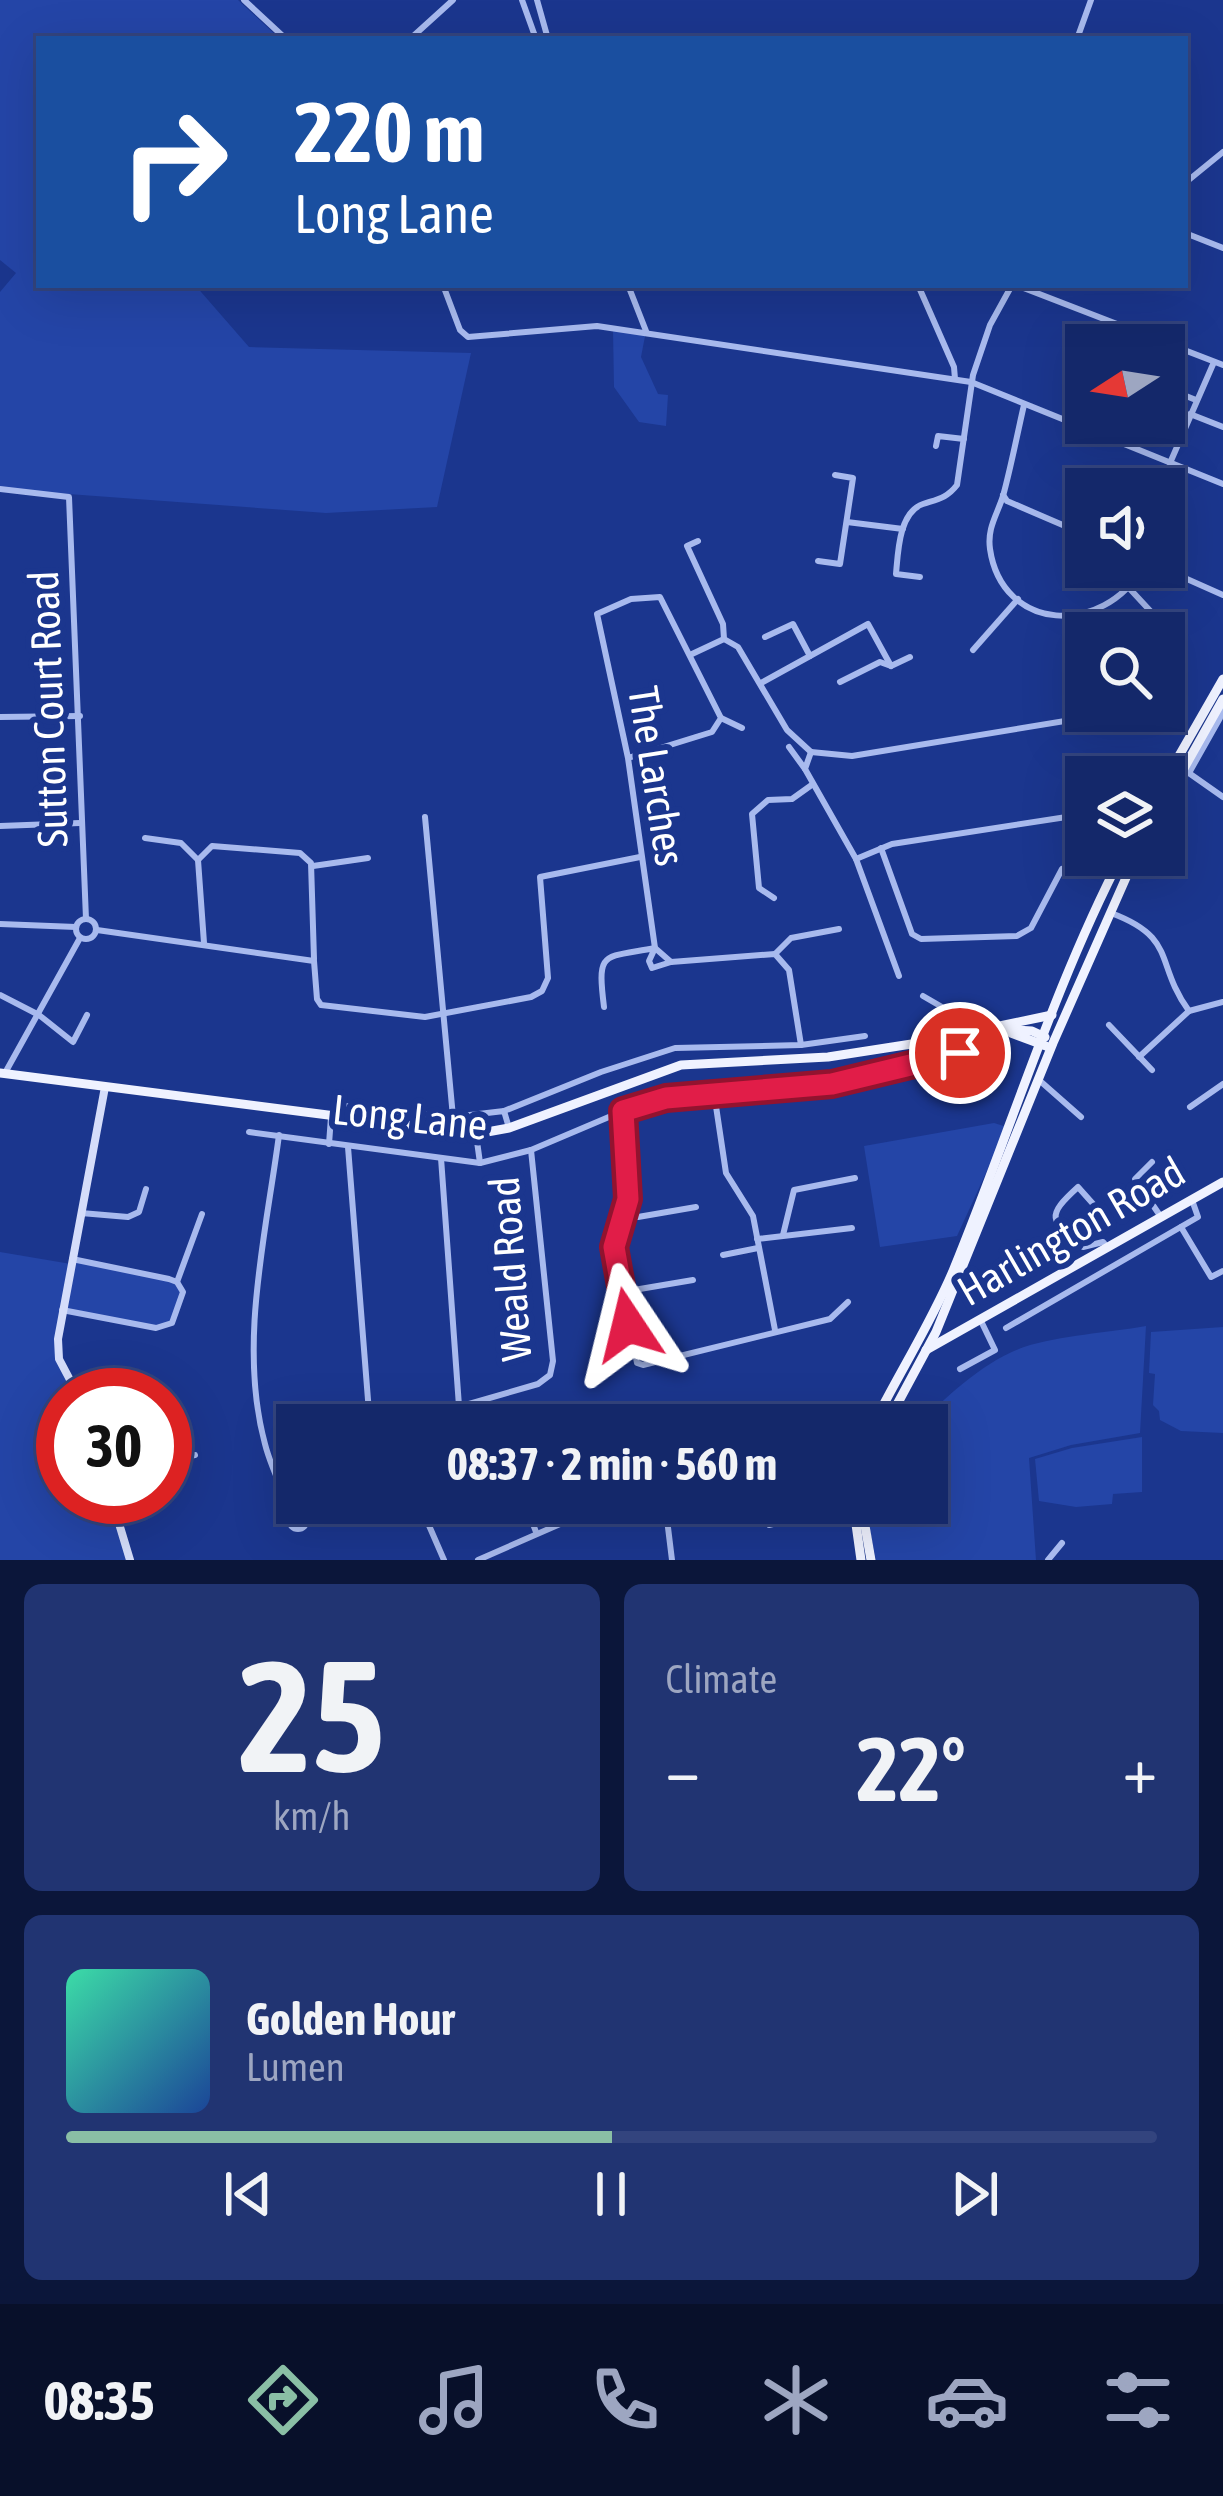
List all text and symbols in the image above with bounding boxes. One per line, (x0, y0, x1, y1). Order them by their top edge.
icon: right (96, 84, 252, 240)
text: 220 m (294, 84, 484, 180)
text: Long Lane (294, 183, 494, 244)
north arrow (1065, 324, 1185, 444)
map controls (1065, 324, 1185, 876)
button: sound (1065, 468, 1185, 588)
street label: Sutton Court Road (19, 570, 77, 848)
button: search (1065, 612, 1185, 732)
street label: The Larches (619, 683, 695, 869)
button: layers (1065, 756, 1185, 876)
pin (909, 1002, 1011, 1104)
icon: arrive (927, 1020, 993, 1086)
street label: Long Lane (330, 1085, 490, 1149)
street label: Harlington Road (949, 1147, 1193, 1315)
street label: Weald Road (480, 1175, 540, 1363)
position arrow (565, 1262, 691, 1388)
speed limit sign: 30 (36, 1368, 192, 1524)
text: 08:37 · 2 min · 560 m (447, 1438, 777, 1490)
text: 25 (238, 1626, 385, 1805)
text: Climate (666, 1657, 777, 1701)
text: 22° (857, 1717, 966, 1820)
text: − (666, 1731, 700, 1807)
text: + (1123, 1731, 1157, 1807)
text: km/h (273, 1794, 350, 1838)
text: Golden Hour (246, 1993, 455, 2045)
text: Lumen (246, 2045, 345, 2089)
icon: previous (215, 2161, 281, 2227)
icon: pause (578, 2161, 644, 2227)
icon: next (942, 2161, 1008, 2227)
icon: directions (241, 2358, 325, 2442)
icon: music (412, 2358, 496, 2442)
icon: phone (583, 2358, 667, 2442)
icon: climate (754, 2358, 838, 2442)
icon: car (925, 2358, 1009, 2442)
icon: filters (1096, 2358, 1180, 2442)
text: 08:35 (43, 2370, 155, 2431)

